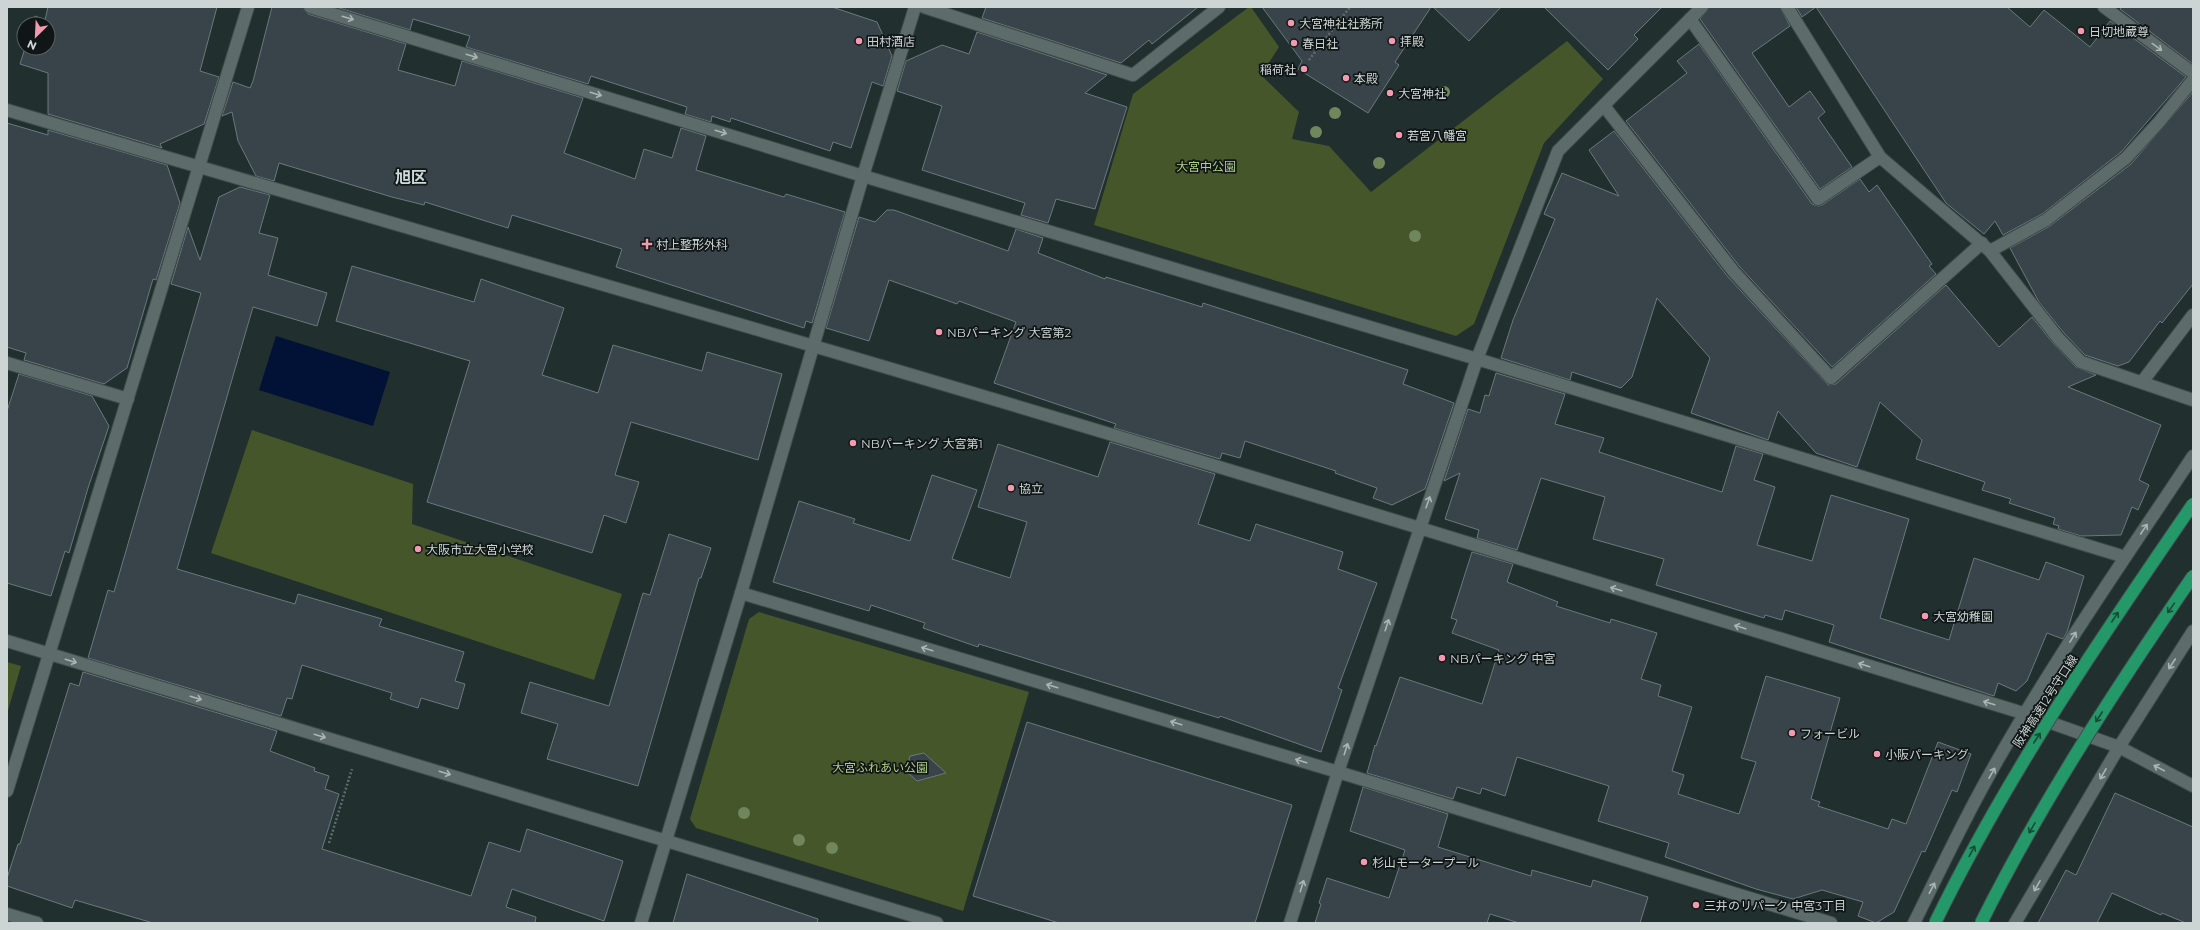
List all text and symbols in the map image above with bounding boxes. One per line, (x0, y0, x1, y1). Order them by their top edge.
one-way arrow (341, 15, 354, 22)
north arrow (16, 16, 56, 56)
place label: 大宮神社社務所 (1299, 16, 1383, 31)
marker: 大宮神社社務所 (1286, 18, 1296, 28)
place label: 日切地蔵尊 (2089, 24, 2149, 39)
marker: 日切地蔵尊 (2076, 26, 2086, 36)
place label: 田村酒店 (867, 34, 915, 49)
place label: 拝殿 (1400, 34, 1424, 49)
marker: 田村酒店 (854, 36, 864, 46)
place label: 春日社 (1302, 36, 1338, 51)
marker: 拝殿 (1387, 36, 1397, 46)
text: N (25, 37, 39, 53)
marker: 春日社 (1289, 38, 1299, 48)
one-way arrow (2152, 43, 2163, 51)
one-way arrow (465, 53, 478, 60)
place label: 稲荷社 (1260, 62, 1296, 77)
marker: 稲荷社 (1299, 64, 1309, 74)
place label: 本殿 (1354, 71, 1378, 86)
marker: 本殿 (1341, 73, 1351, 83)
place label: 大宮神社 (1398, 86, 1446, 101)
marker: 大宮神社 (1385, 88, 1395, 98)
one-way arrow (590, 91, 603, 98)
place label: 若宮八幡宮 (1407, 128, 1467, 143)
one-way arrow (714, 129, 727, 136)
marker: 若宮八幡宮 (1394, 130, 1404, 140)
park label: 大宮中公園 (1176, 159, 1236, 174)
district label: 旭区 (395, 168, 427, 187)
place label: 村上整形外科 (656, 237, 728, 252)
marker: 村上整形外科 (641, 238, 653, 250)
place label: NBパーキング 大宮第2 (947, 325, 1072, 340)
marker: NBパーキング 大宮第2 (934, 327, 944, 337)
place label: NBパーキング 大宮第1 (861, 436, 983, 451)
marker: NBパーキング 大宮第1 (848, 438, 858, 448)
place label: 協立 (1019, 481, 1043, 496)
marker: 協立 (1006, 483, 1016, 493)
one-way arrow (1425, 496, 1432, 509)
one-way arrow (2140, 524, 2148, 535)
place label: 大阪市立大宮小学校 (426, 542, 534, 557)
marker: 大阪市立大宮小学校 (413, 544, 423, 554)
one-way arrow (1610, 584, 1622, 592)
one-way arrow (2167, 603, 2175, 614)
place label: 大宮幼稚園 (1933, 609, 1993, 624)
marker: 大宮幼稚園 (1920, 611, 1930, 621)
one-way arrow (2111, 612, 2119, 623)
one-way arrow (1384, 619, 1391, 632)
one-way arrow (1734, 623, 1747, 630)
one-way arrow (2069, 632, 2077, 643)
one-way arrow (921, 645, 934, 652)
place label: NBパーキング 中宮 (1450, 651, 1556, 666)
street label: 阪神高速12号守口線 (2010, 652, 2080, 750)
marker: NBパーキング 中宮 (1437, 653, 1447, 663)
one-way arrow (64, 658, 77, 665)
one-way arrow (2168, 658, 2176, 669)
one-way arrow (1858, 661, 1871, 668)
one-way arrow (1045, 682, 1058, 689)
one-way arrow (189, 695, 202, 702)
one-way arrow (1982, 699, 1995, 706)
one-way arrow (2095, 711, 2103, 723)
one-way arrow (1170, 719, 1183, 726)
place label: フォービル (1800, 726, 1860, 741)
marker: フォービル (1787, 728, 1797, 738)
one-way arrow (313, 733, 326, 740)
one-way arrow (2033, 733, 2041, 744)
one-way arrow (1343, 742, 1350, 755)
place label: 小阪パーキング (1885, 747, 1969, 762)
marker: 小阪パーキング (1872, 749, 1882, 759)
one-way arrow (1294, 757, 1307, 764)
park label: 大宮ふれあい公園 (832, 760, 928, 775)
one-way arrow (2153, 764, 2165, 771)
one-way arrow (1988, 767, 1996, 779)
one-way arrow (2099, 768, 2107, 779)
one-way arrow (438, 770, 451, 777)
one-way arrow (2028, 822, 2036, 834)
one-way arrow (1969, 845, 1977, 857)
place label: 杉山モータープール (1372, 855, 1479, 870)
marker: 杉山モータープール (1359, 857, 1369, 867)
one-way arrow (1299, 880, 1306, 893)
one-way arrow (2033, 880, 2041, 892)
one-way arrow (1928, 882, 1936, 894)
place label: 三井のリパーク 中宮3丁目 (1704, 898, 1846, 913)
marker: 三井のリパーク 中宮3丁目 (1691, 900, 1701, 910)

